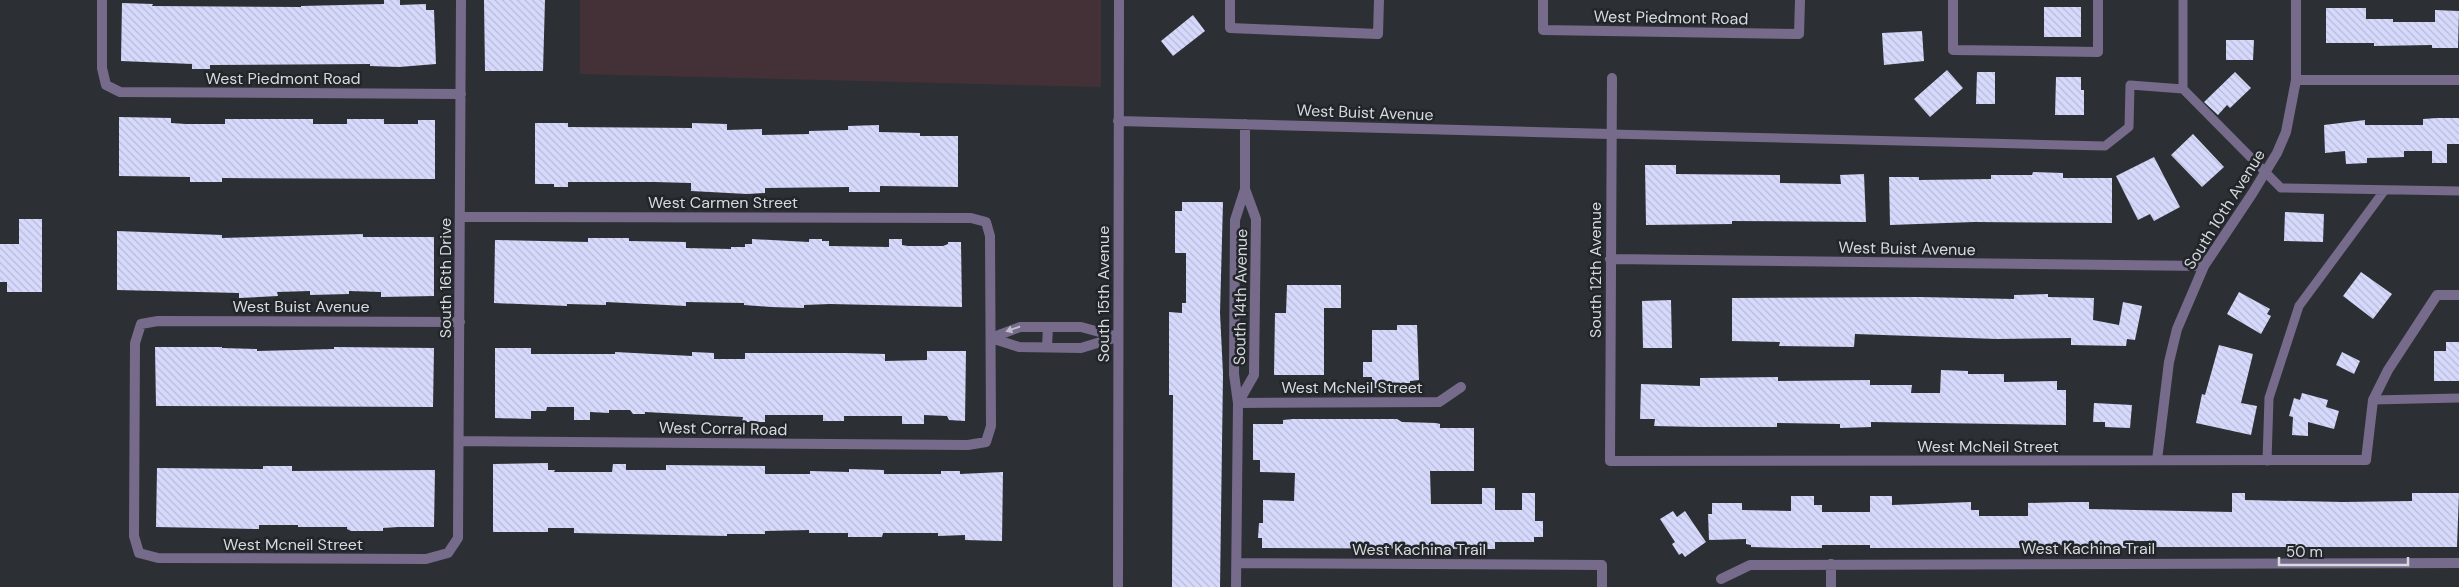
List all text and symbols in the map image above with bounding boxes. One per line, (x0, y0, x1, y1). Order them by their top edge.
street label: West Piedmont Road (1593, 6, 1749, 29)
street label: West Piedmont Road (206, 68, 360, 89)
street label: West Buist Avenue (1296, 100, 1434, 125)
street label: South 10th Avenue (2179, 145, 2270, 273)
street label: West Carmen Street (648, 192, 798, 213)
street label: South 12th Avenue (1585, 202, 1606, 338)
street label: South 16th Drive (435, 218, 456, 338)
street label: South 15th Avenue (1093, 226, 1114, 362)
street label: South 14th Avenue (1229, 229, 1252, 365)
street label: West Buist Avenue (1838, 237, 1976, 260)
street label: West Buist Avenue (232, 296, 370, 317)
one-way arrow (1006, 326, 1021, 334)
street label: West McNeil Street (1281, 377, 1423, 398)
street label: West Corral Road (659, 417, 787, 440)
street label: West McNeil Street (1917, 436, 2059, 457)
street label: West Mcneil Street (223, 534, 363, 555)
scale bar (2279, 534, 2408, 566)
street label: West Kachina Trail (2021, 538, 2155, 559)
street label: West Kachina Trail (1352, 539, 1486, 560)
text: 50 m (2286, 542, 2323, 562)

